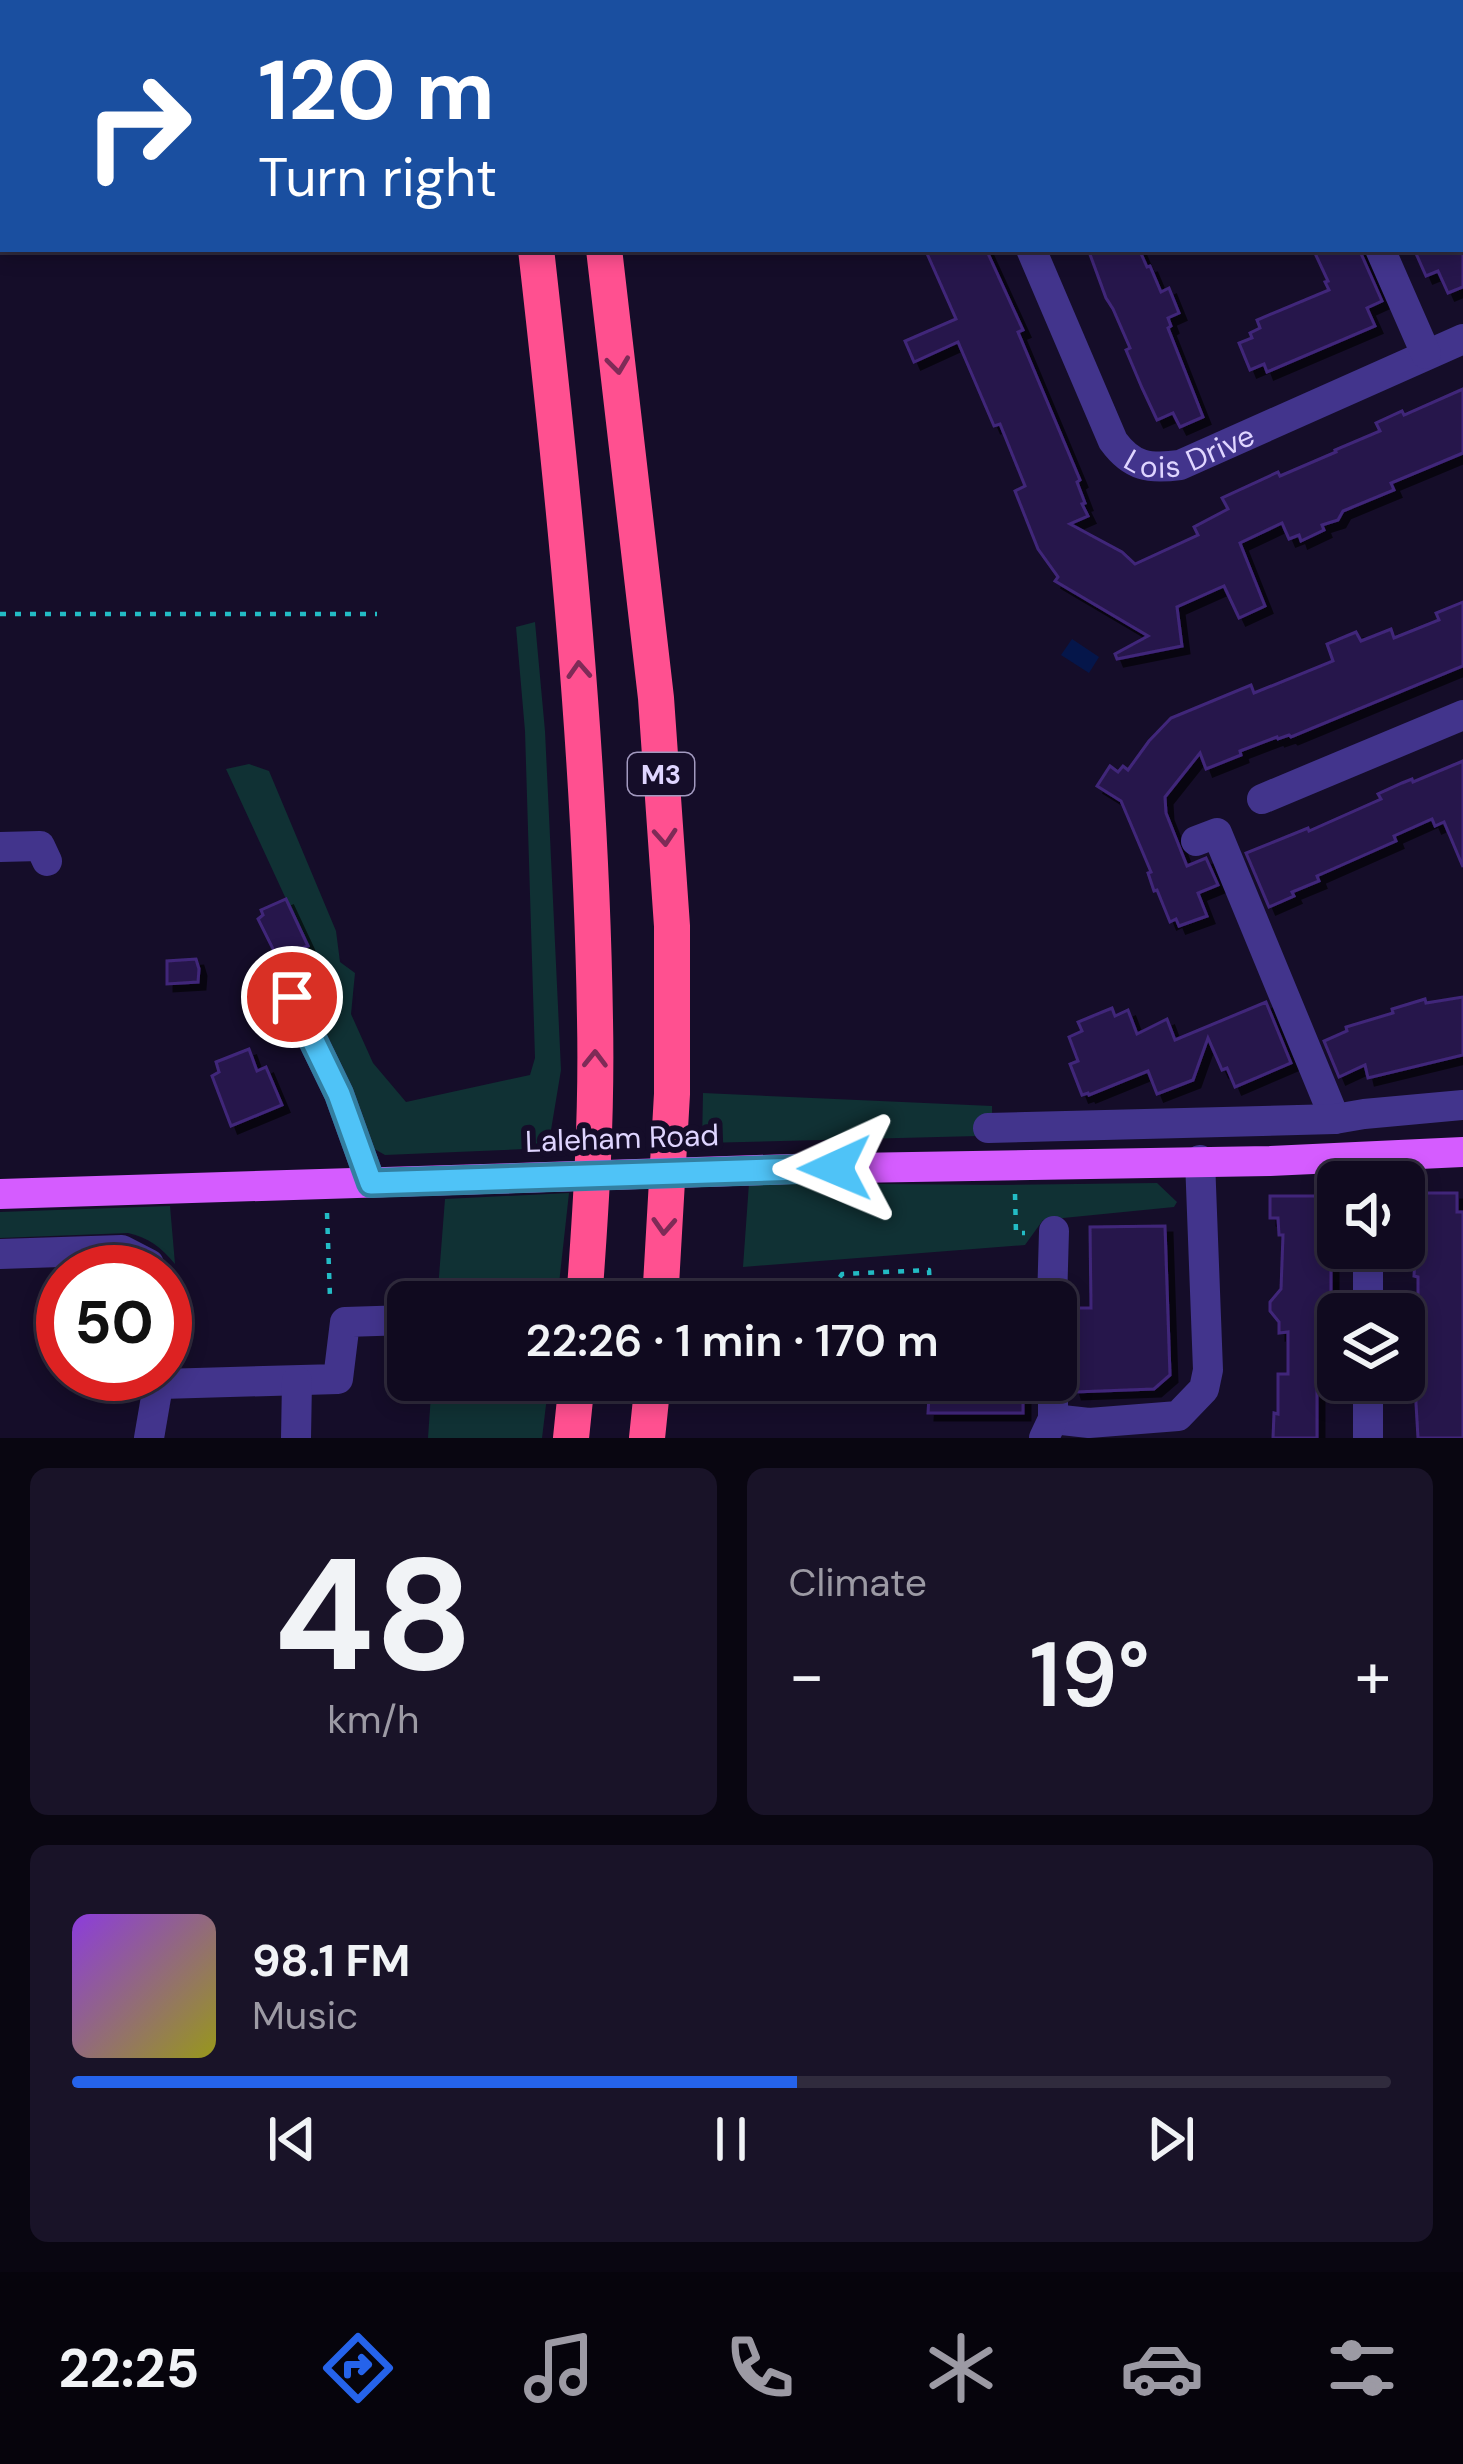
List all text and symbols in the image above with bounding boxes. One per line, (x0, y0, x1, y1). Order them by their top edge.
text: 120 m (258, 36, 495, 145)
icon: right (60, 48, 216, 204)
text: Turn right (258, 142, 497, 213)
one-way arrow (605, 355, 631, 375)
street label: Lois Drive (1117, 415, 1260, 486)
one-way arrow (566, 660, 592, 679)
road number: M3 (628, 753, 694, 795)
one-way arrow (652, 828, 678, 847)
pin (241, 946, 343, 1048)
icon: arrive (259, 964, 325, 1030)
one-way arrow (581, 1049, 607, 1068)
position arrow (772, 1105, 898, 1231)
street label: Laleham Road (524, 1115, 720, 1161)
map controls (1317, 1161, 1425, 1401)
button: sound (1317, 1161, 1425, 1269)
one-way arrow (652, 1217, 678, 1236)
speed limit sign: 50 (36, 1245, 192, 1401)
button: layers (1317, 1293, 1425, 1401)
text: 22:26 · 1 min · 170 m (525, 1311, 939, 1370)
text: 48 (273, 1514, 473, 1717)
text: Climate (789, 1557, 927, 1608)
text: 19° (1030, 1617, 1150, 1734)
text: − (789, 1633, 825, 1718)
text: + (1355, 1633, 1391, 1718)
text: km/h (327, 1694, 419, 1745)
text: 98.1 FM (252, 1931, 410, 1990)
text: Music (252, 1990, 358, 2041)
icon: previous (259, 2106, 325, 2172)
icon: pause (698, 2106, 764, 2172)
icon: next (1138, 2106, 1204, 2172)
icon: directions (316, 2326, 400, 2410)
icon: music (517, 2326, 601, 2410)
icon: phone (718, 2326, 802, 2410)
icon: climate (919, 2326, 1003, 2410)
icon: car (1120, 2326, 1204, 2410)
icon: filters (1320, 2326, 1404, 2410)
text: 22:25 (58, 2333, 199, 2404)

